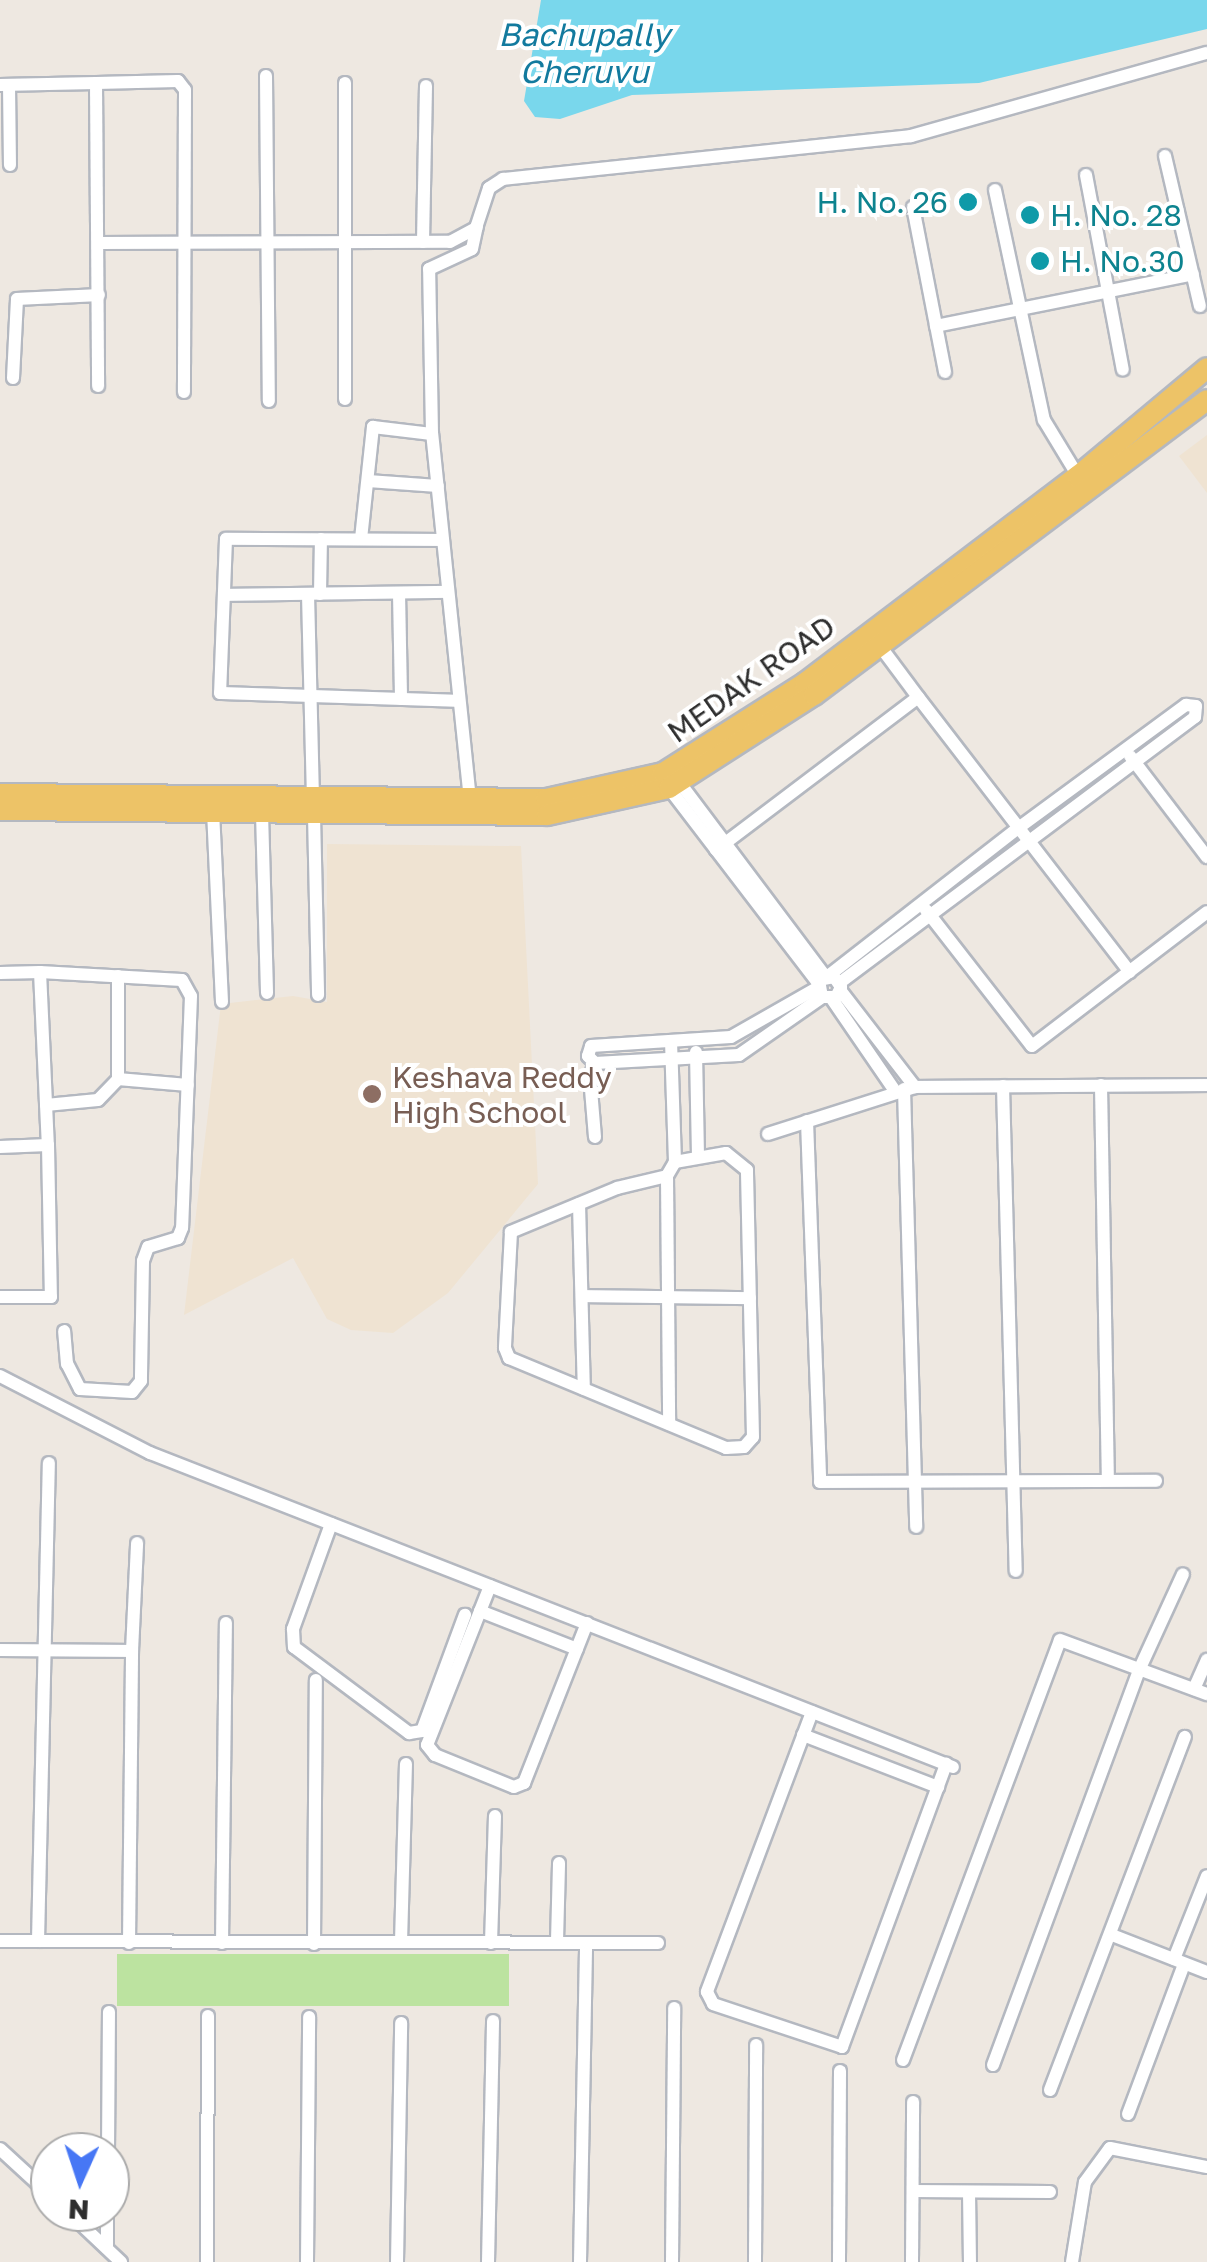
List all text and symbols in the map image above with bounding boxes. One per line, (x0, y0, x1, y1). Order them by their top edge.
water label: Bachupally Cheruvu (498, 16, 670, 91)
place label: H. No. 26 (816, 184, 948, 220)
marker: H. No. 26 (957, 191, 979, 213)
place label: H. No. 28 (1050, 197, 1182, 233)
marker: H. No. 28 (1019, 204, 1041, 226)
place label: H. No.30 (1060, 243, 1185, 279)
marker: H. No.30 (1029, 250, 1051, 272)
street label: MEDAK ROAD (660, 608, 842, 750)
place label: Keshava Reddy High School (392, 1059, 612, 1130)
marker: Keshava Reddy High School (361, 1083, 383, 1105)
north arrow (30, 2132, 130, 2232)
text: N (67, 2193, 90, 2227)

